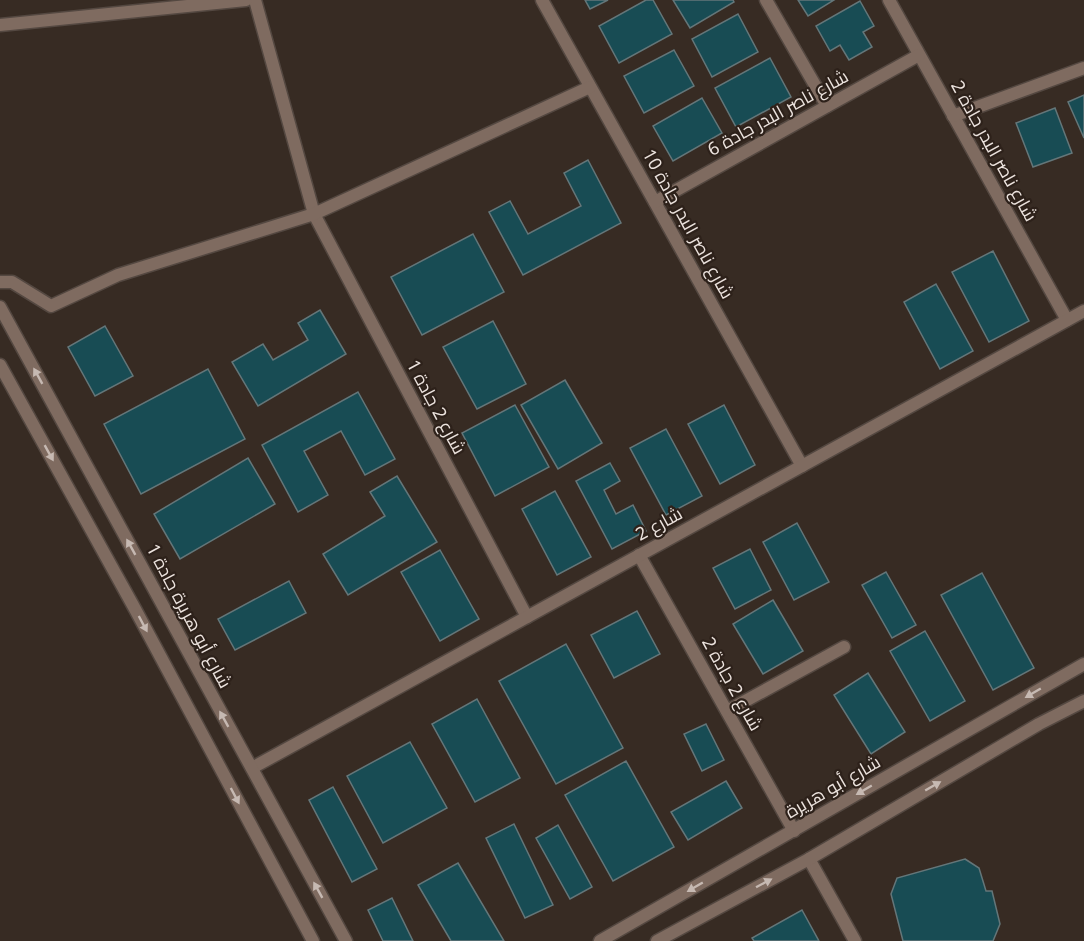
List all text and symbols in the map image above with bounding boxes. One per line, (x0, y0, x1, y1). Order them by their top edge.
street label: شارع ناصر البدر جادة 6 (703, 63, 853, 162)
street label: شارع ناصر البدر جادة 2 (945, 76, 1044, 226)
street label: شارع ناصر البدر جادة 10 (637, 144, 740, 303)
street label: شارع 2 جادة 1 (401, 355, 472, 459)
one-way arrow (33, 368, 43, 385)
one-way arrow (44, 445, 54, 462)
street label: شارع 2 (631, 501, 687, 547)
one-way arrow (126, 539, 136, 556)
street label: شارع أبو هريرة جادة 1 (141, 539, 238, 692)
one-way arrow (138, 616, 148, 633)
street label: شارع 2 جادة 2 (696, 632, 769, 735)
one-way arrow (1024, 688, 1041, 698)
one-way arrow (219, 710, 229, 727)
street label: شارع أبو هريرة (781, 749, 885, 824)
one-way arrow (925, 781, 942, 791)
one-way arrow (856, 785, 872, 796)
one-way arrow (230, 787, 240, 804)
one-way arrow (756, 878, 773, 888)
one-way arrow (313, 881, 323, 898)
one-way arrow (686, 882, 703, 892)

